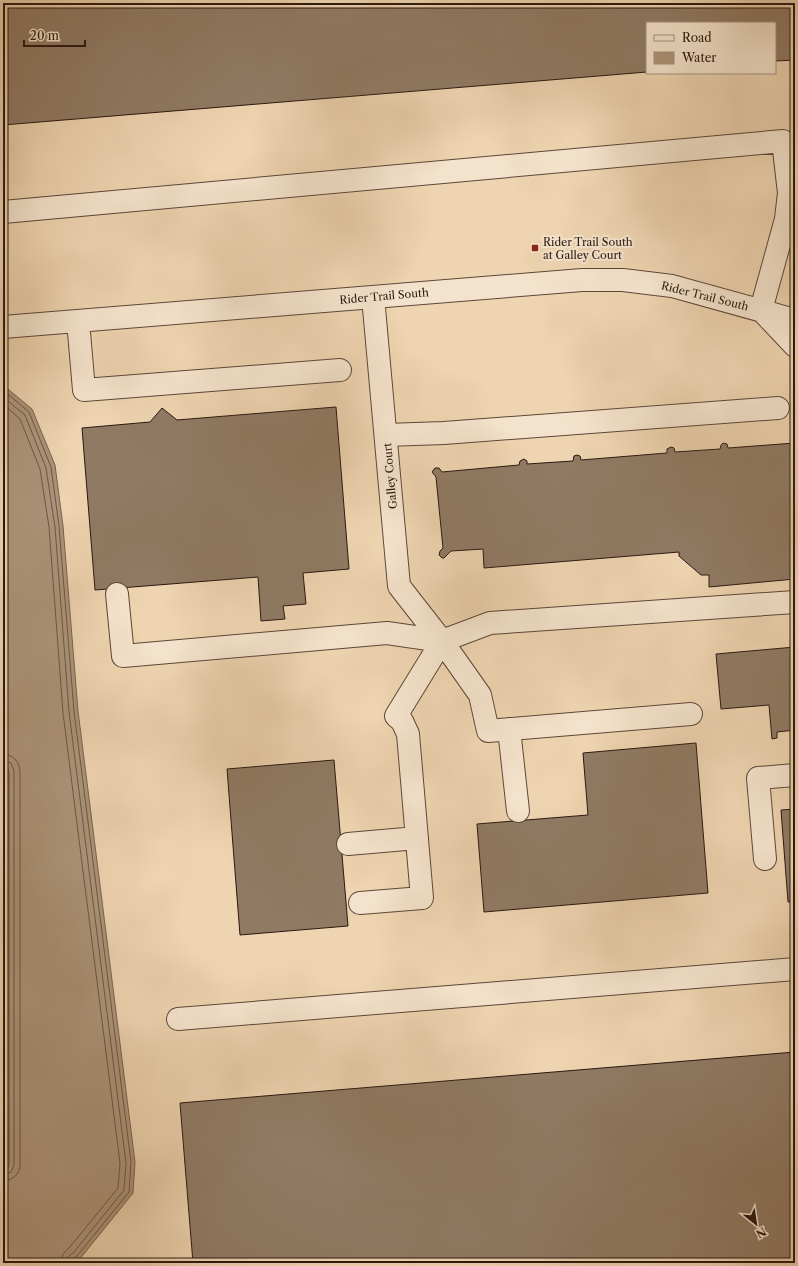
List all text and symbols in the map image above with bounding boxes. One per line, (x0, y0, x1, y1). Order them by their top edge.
scale bar (24, 22, 85, 48)
legend (646, 22, 776, 74)
text: 20 m (30, 28, 59, 43)
text: Road (682, 30, 712, 45)
text: Water (681, 50, 716, 65)
place label: Rider Trail South at Galley Court (543, 235, 633, 262)
marker: Rider Trail South at Galley Court (530, 243, 540, 253)
street label: Rider Trail South (660, 278, 750, 314)
street label: Rider Trail South (339, 285, 429, 307)
street label: Galley Court (380, 442, 400, 510)
north arrow (736, 1204, 776, 1244)
text: N (753, 1224, 769, 1241)

